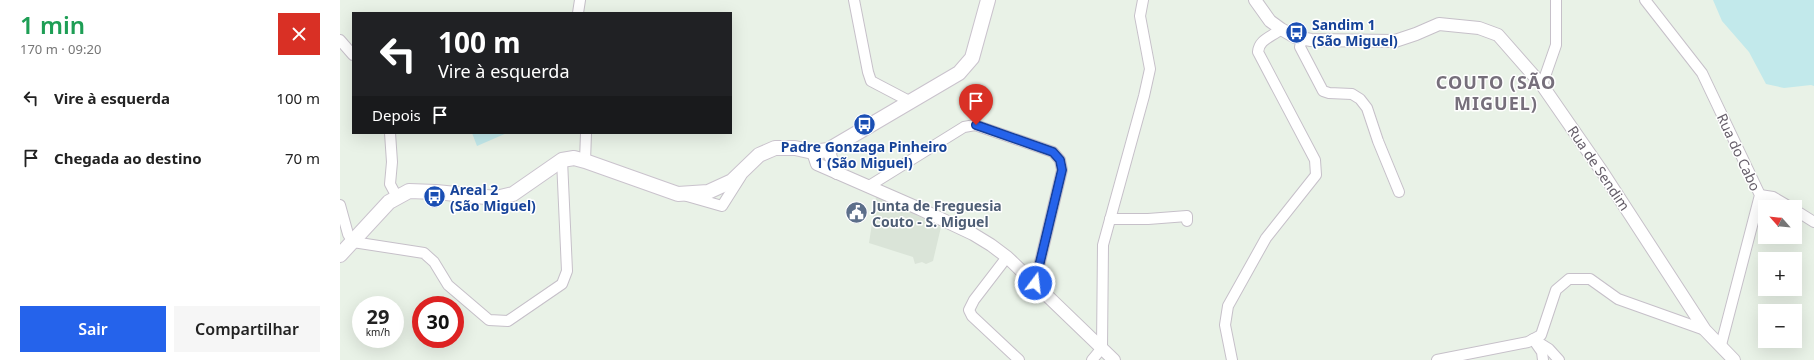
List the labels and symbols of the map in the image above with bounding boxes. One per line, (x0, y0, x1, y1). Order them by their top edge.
place label: Sandim 1 (São Miguel) (1312, 15, 1398, 50)
bus stop icon: Sandim 1 (São Miguel) (1284, 19, 1310, 45)
district label: COUTO (SÃO MIGUEL) (1436, 70, 1556, 115)
pin (959, 84, 993, 125)
street label: Rua do Cabo (1713, 110, 1765, 194)
bus stop icon: Padre Gonzaga Pinheiro 1 (São Miguel) (851, 111, 877, 137)
street label: Rua de Sendim (1564, 122, 1634, 214)
place label: Padre Gonzaga Pinheiro 1 (São Miguel) (781, 137, 947, 172)
place label: Areal 2 (São Miguel) (450, 180, 536, 215)
bus stop icon: Areal 2 (São Miguel) (422, 184, 448, 210)
place label: Junta de Freguesia Couto - S. Miguel (870, 196, 1002, 231)
public building icon: Junta de Freguesia Couto - S. Miguel (843, 200, 869, 226)
north arrow (1758, 200, 1802, 244)
position arrow (1014, 262, 1056, 304)
speed limit sign: 30 (412, 296, 464, 348)

